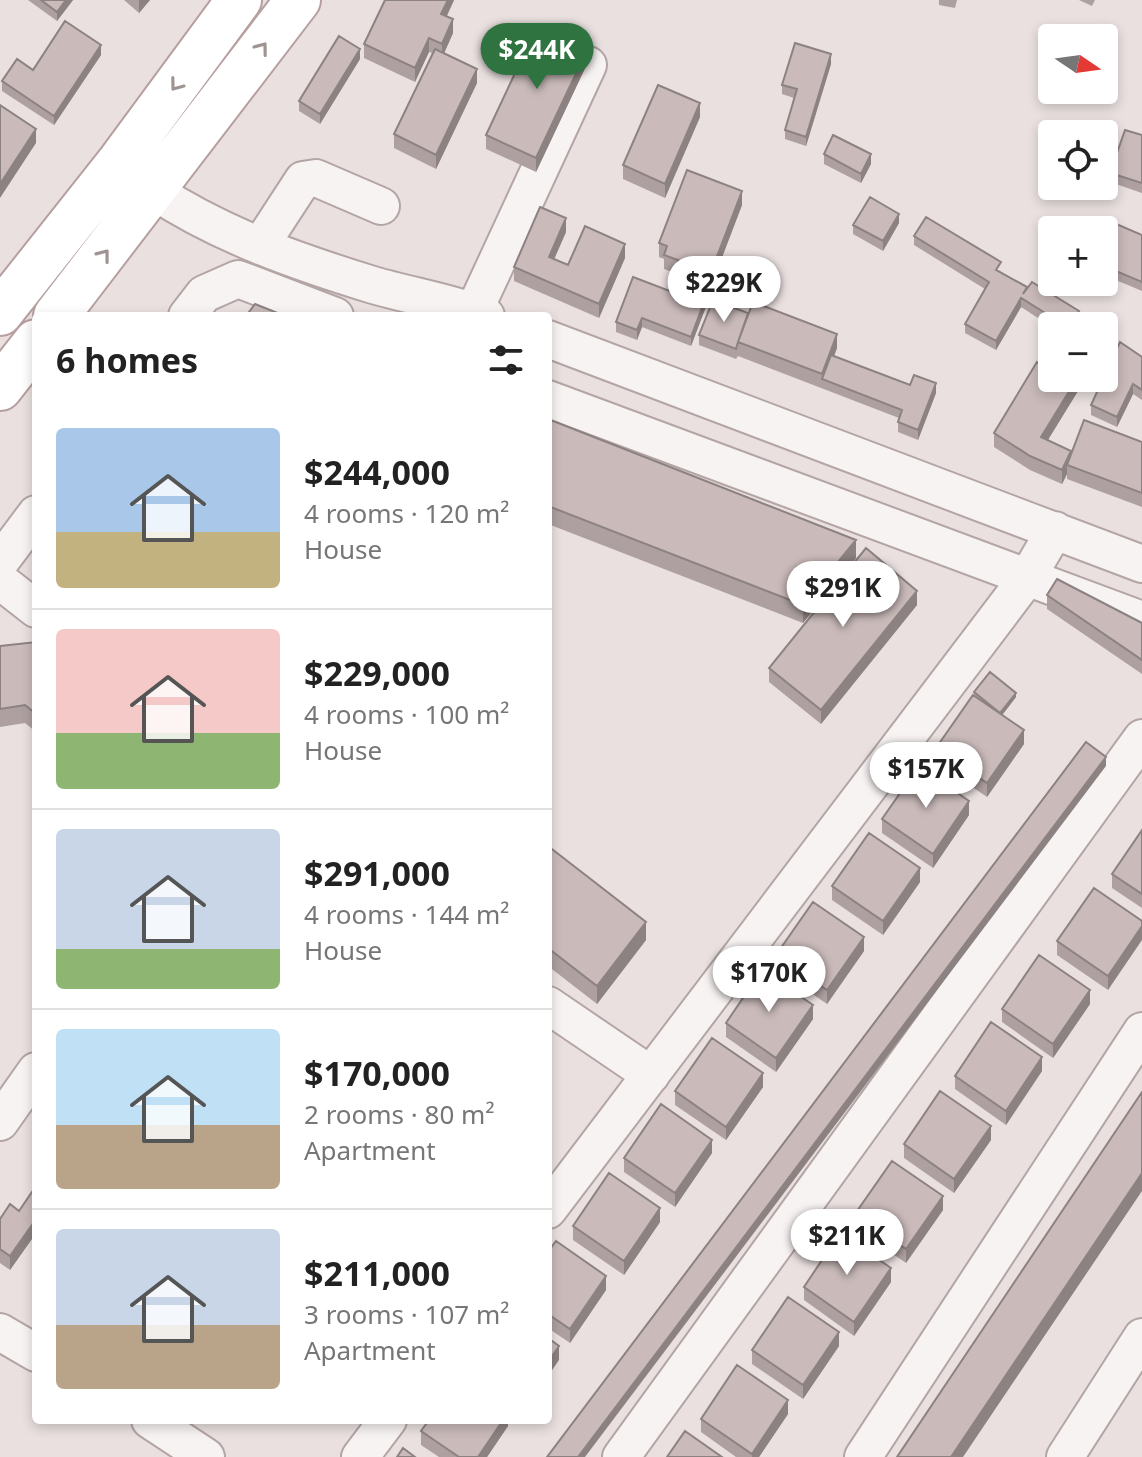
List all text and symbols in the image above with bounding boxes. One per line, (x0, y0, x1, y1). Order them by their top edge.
pin: $244K (481, 23, 593, 91)
north arrow (1038, 24, 1118, 104)
map controls (1038, 24, 1118, 392)
text: $244K (499, 31, 575, 67)
one-way arrow (253, 42, 267, 57)
one-way arrow (172, 76, 186, 91)
button: locate (1038, 120, 1118, 200)
button: + (1038, 216, 1118, 296)
one-way arrow (95, 249, 109, 264)
pin: $229K (668, 256, 780, 324)
text: $229K (686, 264, 762, 300)
button: − (1038, 312, 1118, 392)
text: 6 homes (56, 337, 198, 383)
icon: filters (484, 338, 528, 382)
text: $244,000 (304, 449, 450, 495)
icon: home (120, 460, 216, 556)
text: 4 rooms · 120 m² (304, 495, 509, 531)
text: House (304, 531, 382, 567)
pin: $291K (787, 561, 899, 629)
text: $291K (805, 569, 881, 605)
text: $229,000 (304, 650, 450, 696)
icon: home (120, 661, 216, 757)
text: 4 rooms · 100 m² (304, 696, 509, 732)
text: House (304, 732, 382, 768)
pin: $157K (870, 742, 982, 810)
text: $157K (888, 750, 964, 786)
text: $291,000 (304, 850, 450, 896)
icon: home (120, 861, 216, 957)
text: 4 rooms · 144 m² (304, 896, 509, 932)
text: House (304, 932, 382, 968)
pin: $170K (713, 946, 825, 1014)
text: $170K (731, 954, 807, 990)
text: $170,000 (304, 1050, 450, 1096)
icon: home (120, 1061, 216, 1157)
text: 2 rooms · 80 m² (304, 1096, 494, 1132)
text: Apartment (304, 1132, 436, 1168)
pin: $211K (791, 1209, 903, 1277)
text: $211K (809, 1217, 885, 1253)
text: $211,000 (304, 1250, 450, 1296)
icon: home (120, 1261, 216, 1357)
text: 3 rooms · 107 m² (304, 1296, 509, 1332)
text: Apartment (304, 1332, 436, 1368)

